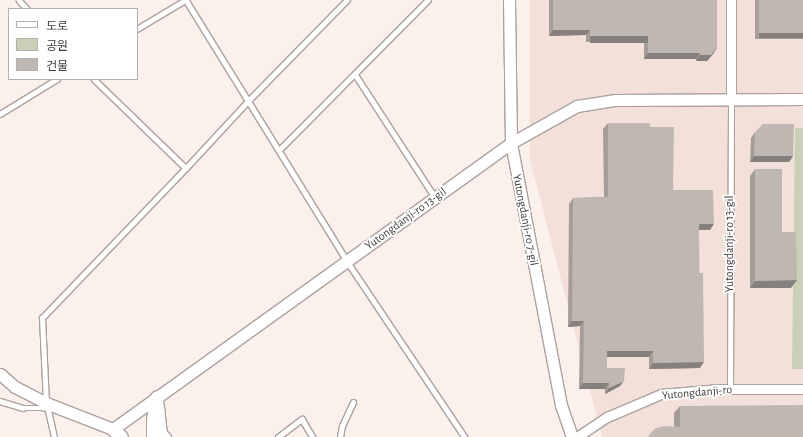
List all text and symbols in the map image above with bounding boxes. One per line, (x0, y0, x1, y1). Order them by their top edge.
legend (8, 8, 138, 80)
text: 도로 (46, 20, 68, 32)
text: 공원 (46, 40, 68, 52)
text: 건물 (46, 60, 68, 72)
street label: Yutongdanji-ro 7-gil (509, 173, 541, 267)
street label: Yutongdanji-ro 13-gil (363, 185, 449, 253)
street label: Yutongdanji-ro 13-gil (723, 196, 737, 292)
street label: Yutongdanji-ro (661, 383, 733, 403)

